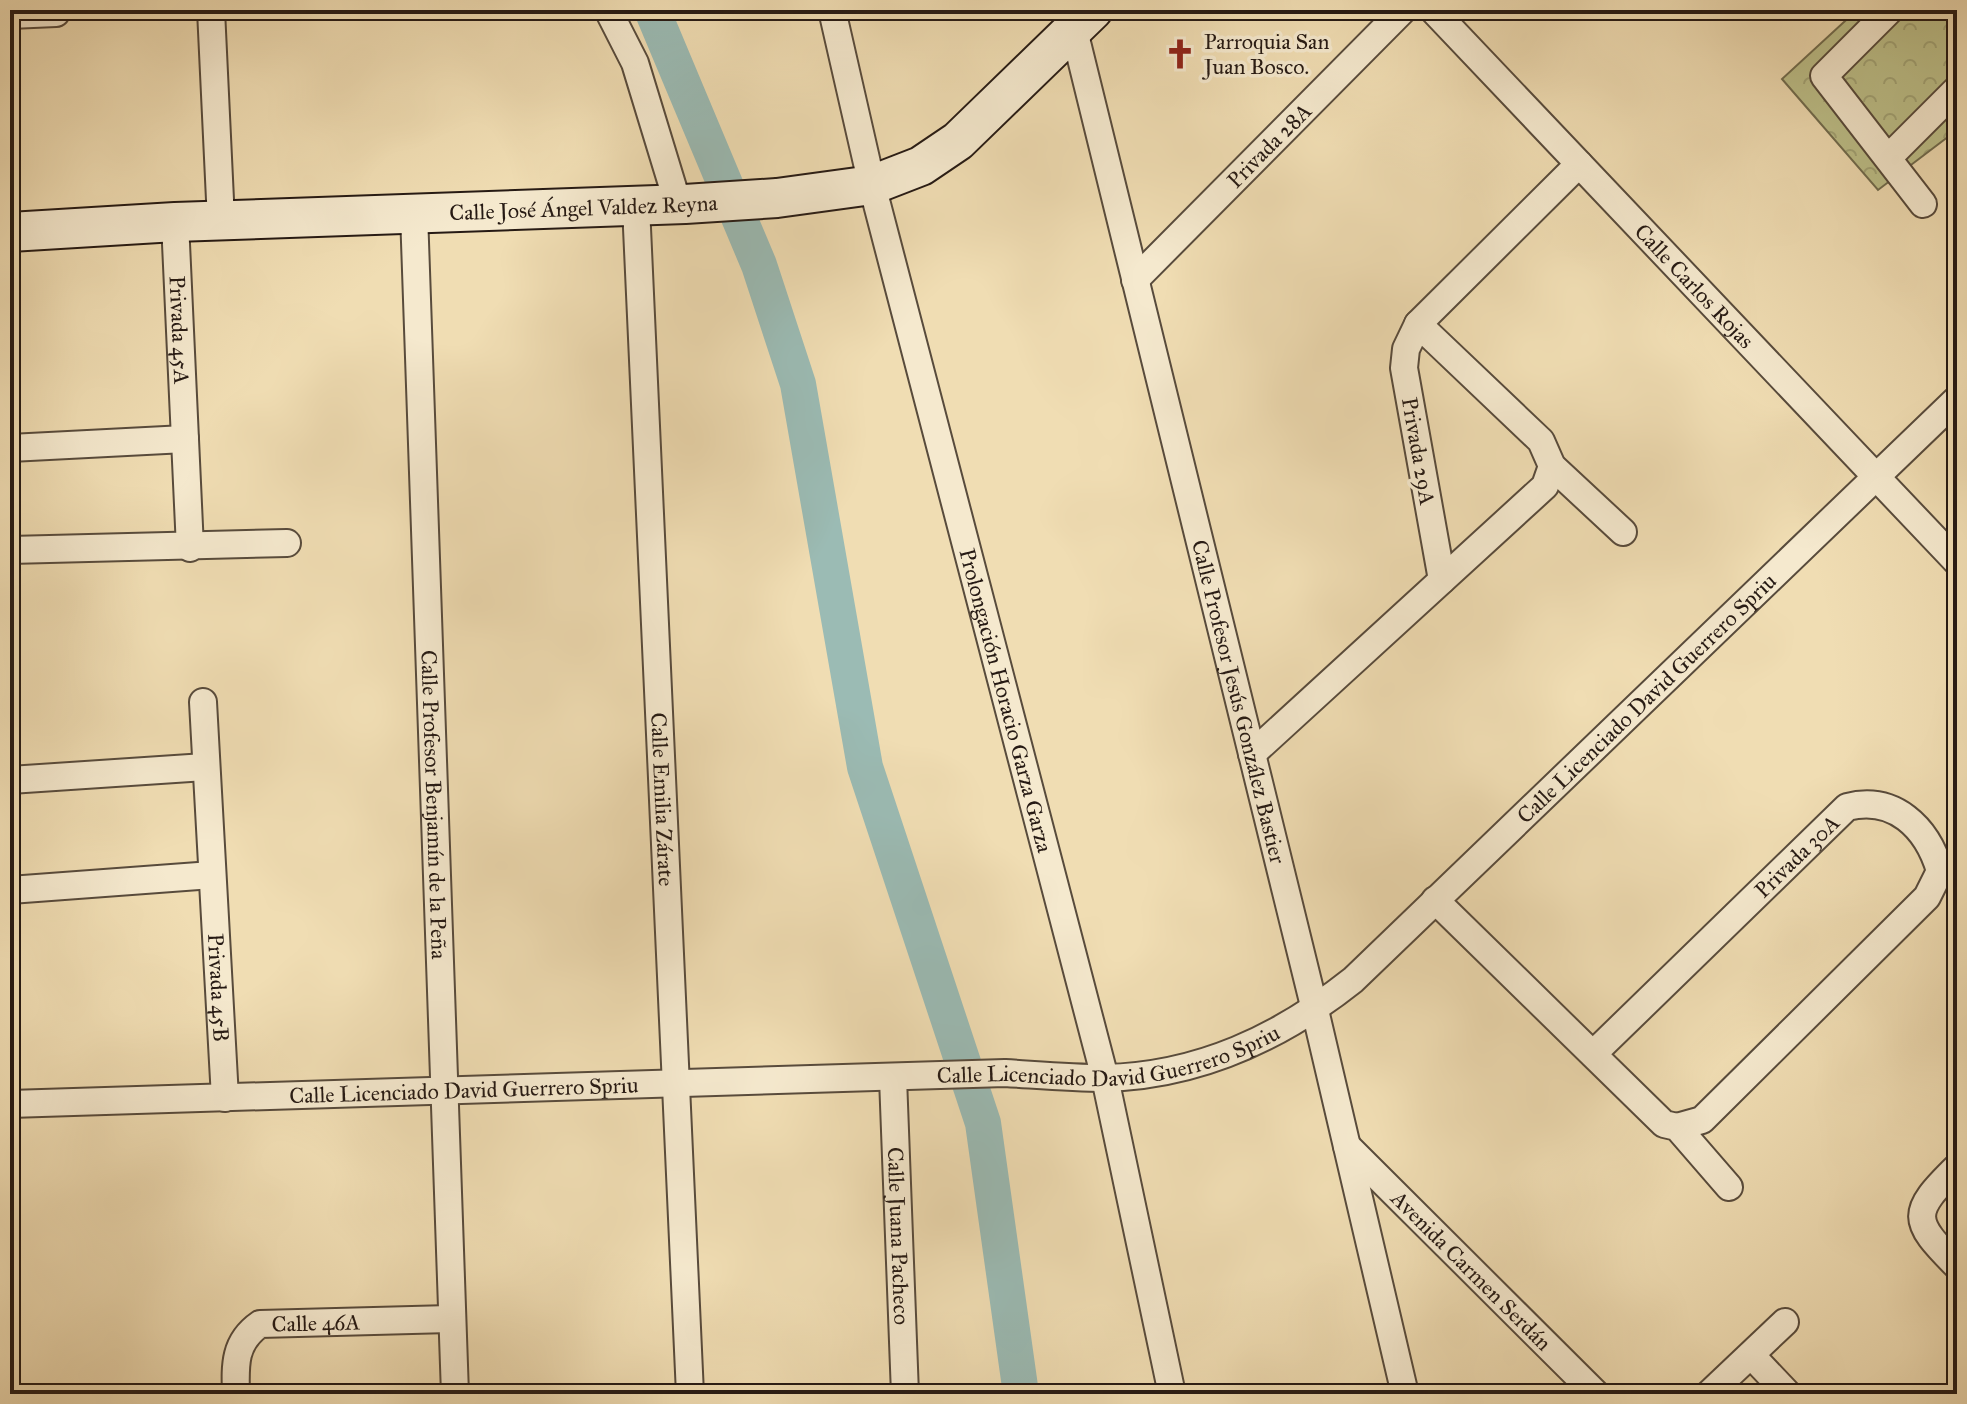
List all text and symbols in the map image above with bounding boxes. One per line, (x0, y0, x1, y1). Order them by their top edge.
place label: Parroquia San Juan Bosco. (1202, 28, 1329, 80)
church icon: Parroquia San Juan Bosco. (1163, 37, 1197, 71)
street label: Privada 28A (1221, 97, 1317, 194)
street label: Calle José Ángel Valdez Reyna (449, 189, 719, 226)
street label: Calle Carlos Rojas (1629, 218, 1760, 354)
street label: Privada 45A (163, 275, 195, 385)
street label: Privada 29A (1396, 395, 1441, 507)
street label: Calle Profesor Jesús González Bastier (1186, 537, 1292, 867)
street label: Prolongación Horacio Garza Garza (953, 545, 1059, 856)
street label: Calle Licenciado David Guerrero Spriu (1511, 567, 1782, 829)
street label: Calle Profesor Benjamín de la Peña (415, 650, 453, 960)
street label: Calle Emilia Zárate (645, 712, 680, 887)
street label: Privada 30A (1749, 809, 1845, 904)
street label: Privada 45B (202, 933, 235, 1043)
street label: Calle Licenciado David Guerrero Spriu (936, 1019, 1285, 1092)
street label: Calle Licenciado David Guerrero Spriu (289, 1071, 639, 1109)
street label: Calle Juana Pacheco (882, 1146, 915, 1325)
street label: Avenida Carmen Serdán (1385, 1184, 1557, 1356)
street label: Calle 46A (271, 1308, 361, 1338)

